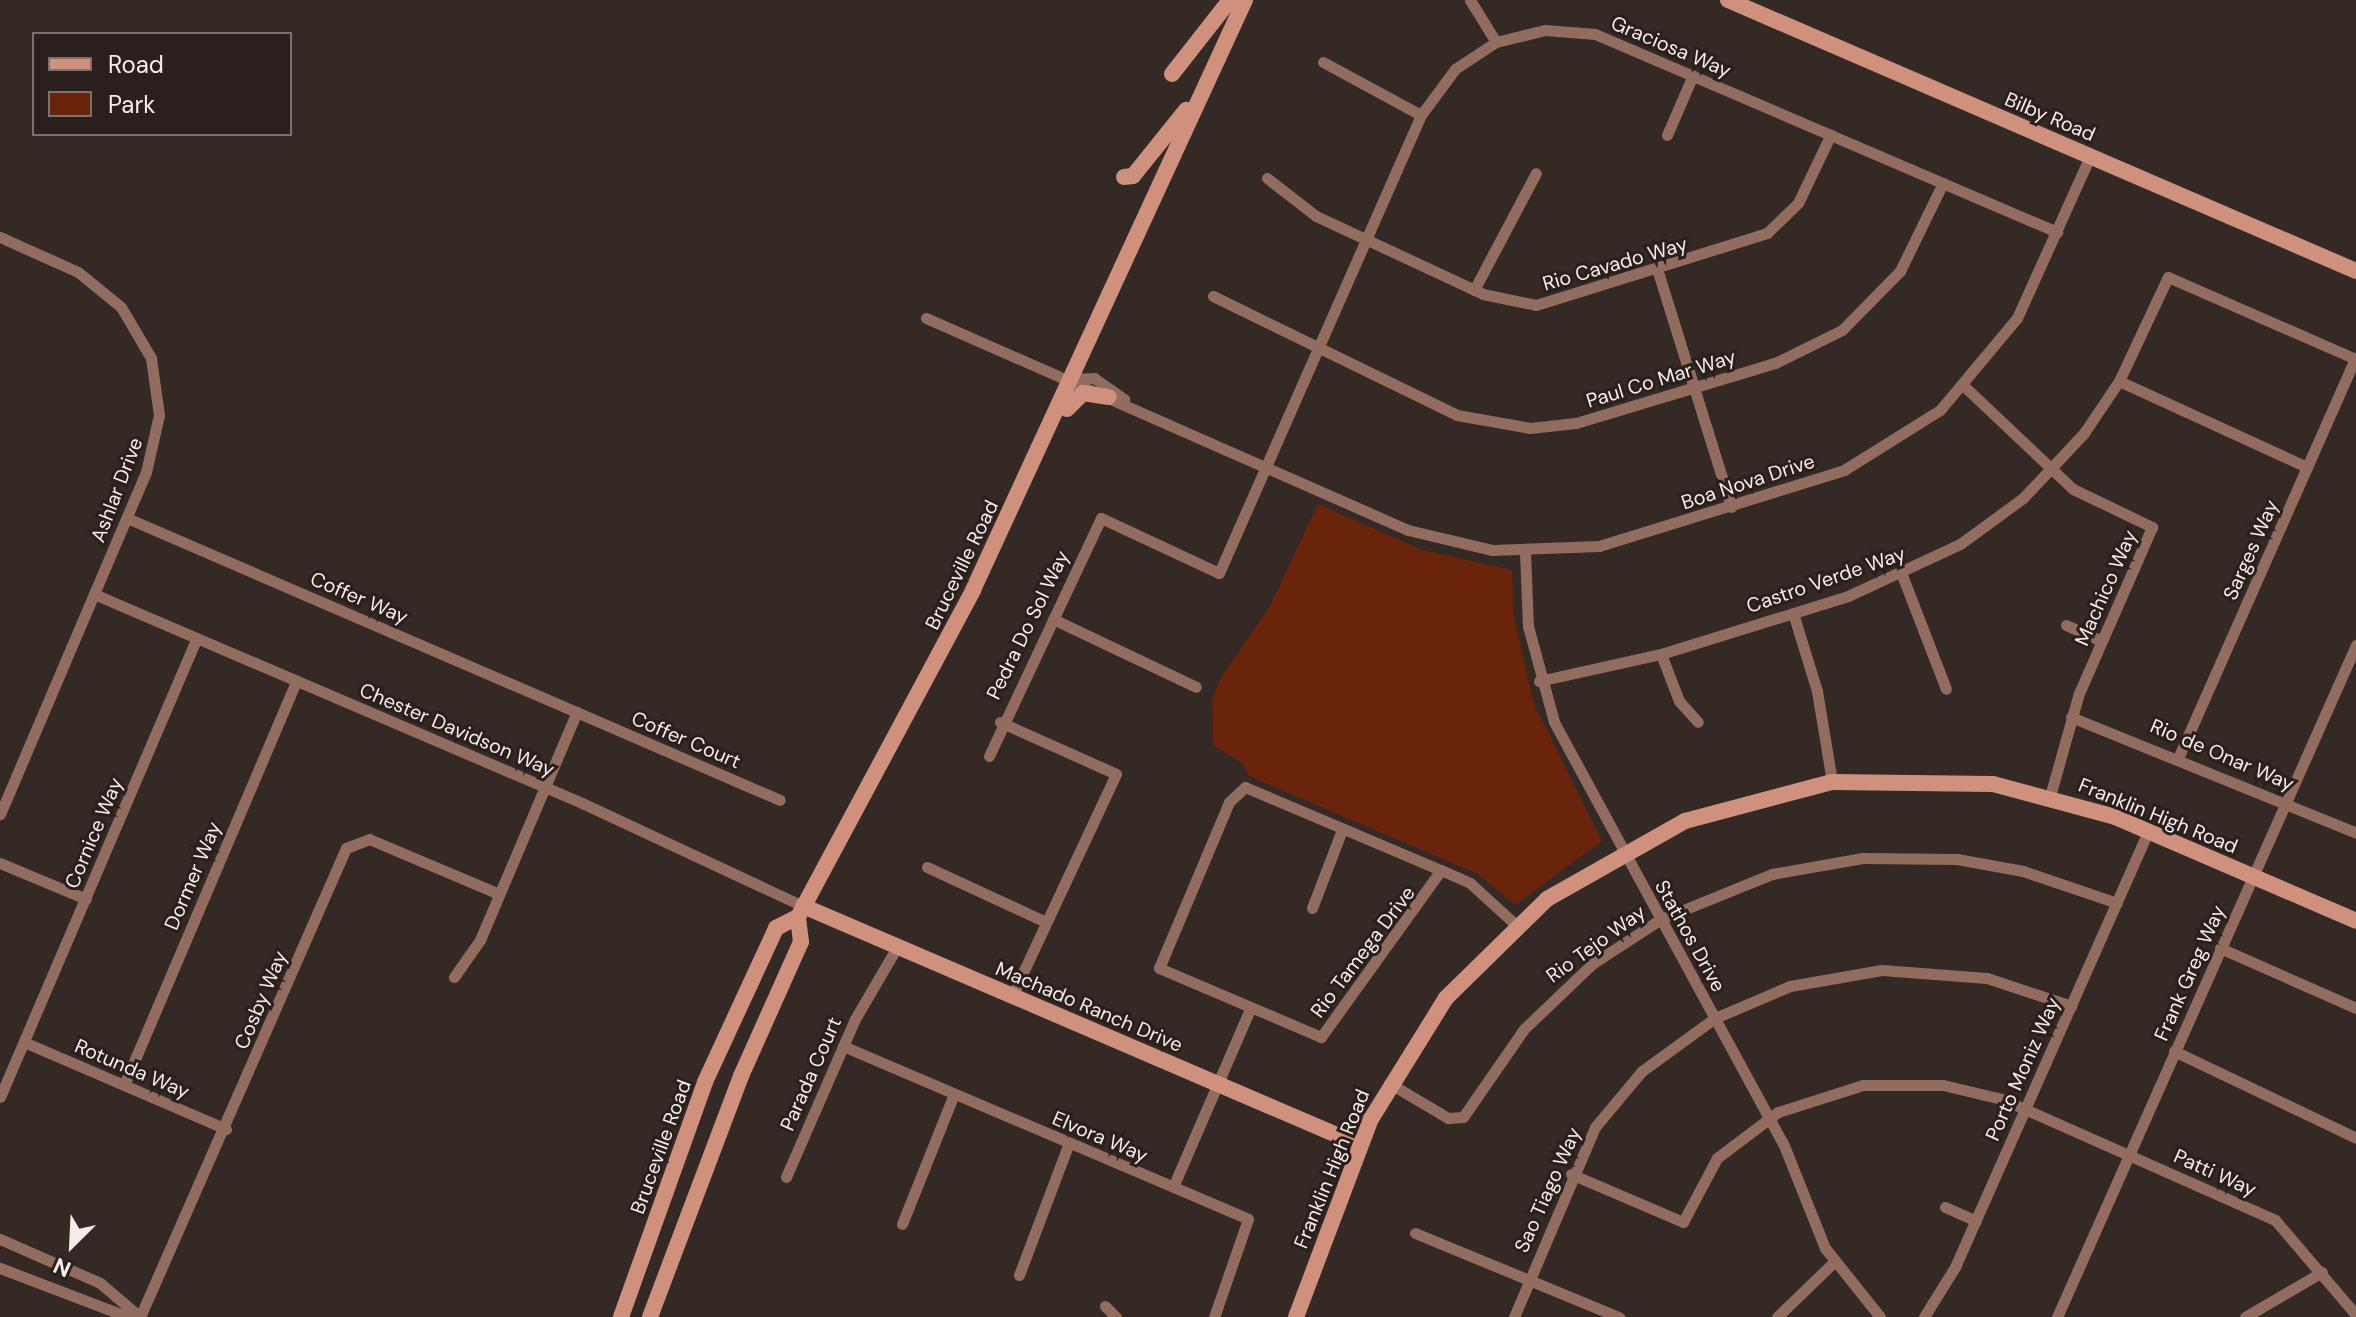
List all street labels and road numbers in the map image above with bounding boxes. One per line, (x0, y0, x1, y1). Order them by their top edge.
street label: Graciosa Way (1607, 11, 1735, 83)
street label: Bilby Road (2001, 87, 2099, 147)
street label: Rio Cavado Way (1540, 232, 1690, 296)
street label: Paul Co Mar Way (1583, 345, 1739, 413)
street label: Ashlar Drive (86, 434, 148, 546)
street label: Boa Nova Drive (1678, 449, 1818, 515)
street label: Bruceville Road (920, 496, 1004, 634)
street label: Sarges Way (2218, 496, 2284, 604)
street label: Machico Way (2070, 526, 2142, 650)
street label: Castro Verde Way (1743, 542, 1909, 618)
street label: Pedra Do Sol Way (982, 547, 1074, 703)
street label: Coffer Way (307, 567, 411, 629)
street label: Chester Davidson Way (356, 678, 558, 782)
street label: Coffer Court (628, 706, 744, 774)
street label: Rio de Onar Way (2147, 714, 2297, 796)
street label: Franklin High Road (2075, 773, 2241, 859)
street label: Cornice Way (60, 774, 128, 892)
street label: Dormer Way (159, 818, 227, 934)
street label: Stathos Drive (1649, 876, 1731, 996)
street label: Rio Tamega Drive (1306, 882, 1420, 1022)
street label: Rio Tejo Way (1542, 900, 1650, 988)
street label: Frank Greg Way (2149, 901, 2231, 1045)
street label: Cosby Way (230, 947, 292, 1053)
street label: Machado Ranch Drive (992, 957, 1186, 1057)
street label: Porto Moniz Way (1981, 994, 2065, 1144)
street label: Parada Court (775, 1013, 847, 1135)
street label: Rotunda Way (71, 1034, 193, 1104)
street label: Bruceville Road (626, 1077, 696, 1217)
street label: Franklin High Road (1289, 1086, 1375, 1252)
street label: Elvora Way (1049, 1106, 1151, 1168)
street label: Sao Tiago Way (1510, 1124, 1586, 1256)
street label: Patti Way (2170, 1144, 2260, 1202)

